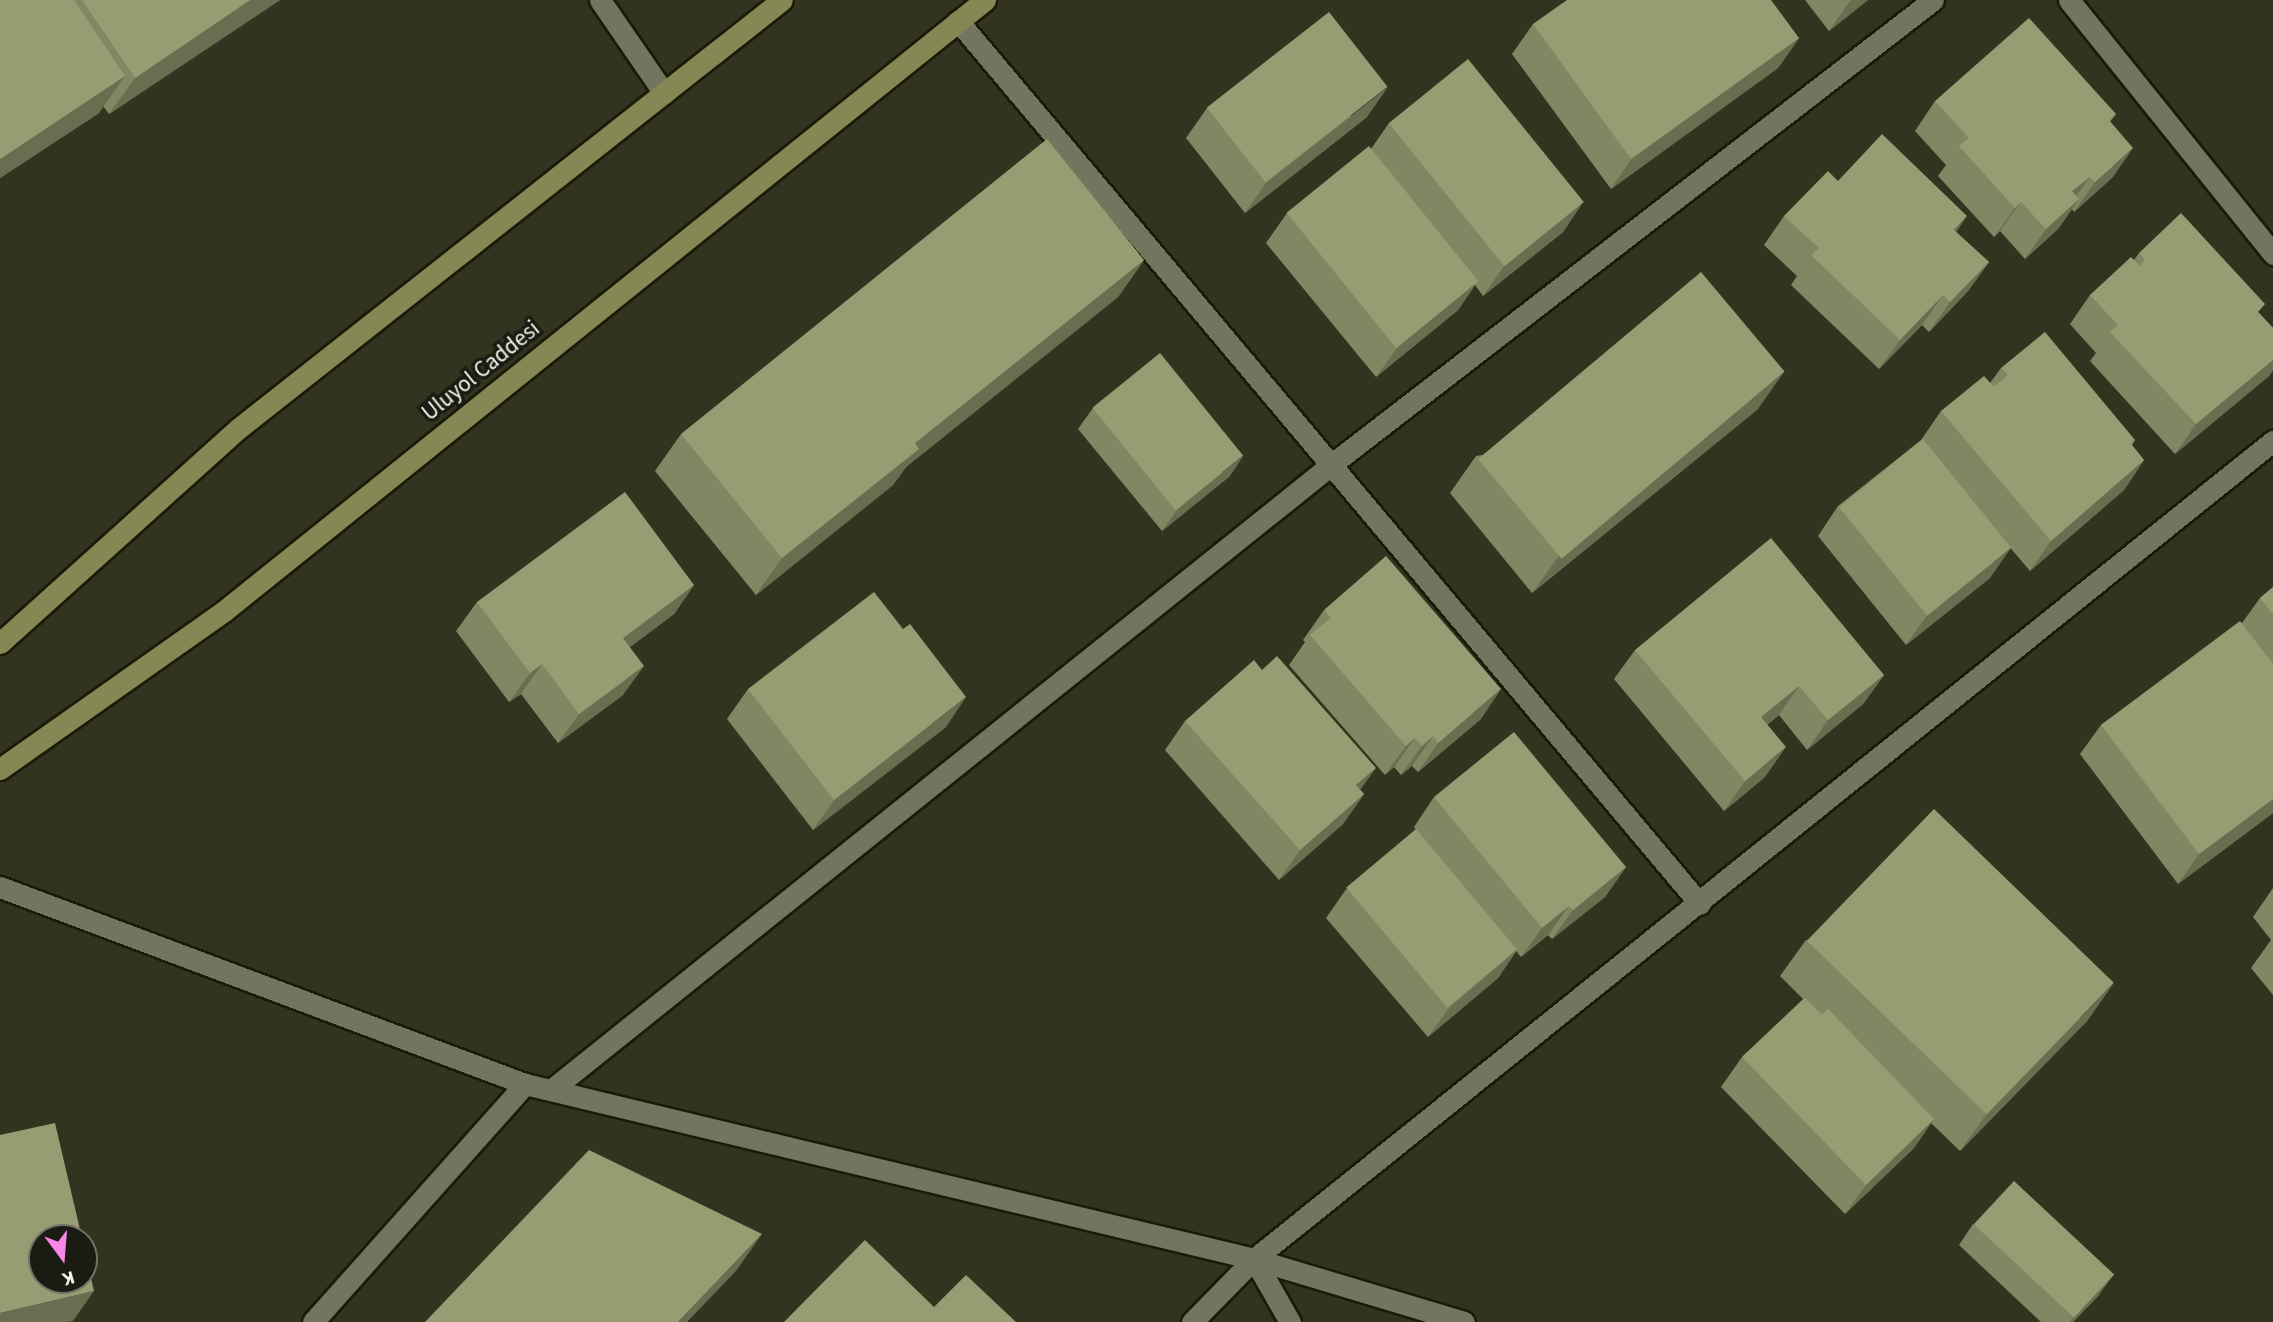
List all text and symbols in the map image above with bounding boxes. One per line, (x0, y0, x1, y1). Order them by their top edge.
street label: Uluyol Caddesi (416, 315, 546, 427)
north arrow (28, 1224, 98, 1294)
text: K (59, 1263, 78, 1292)

